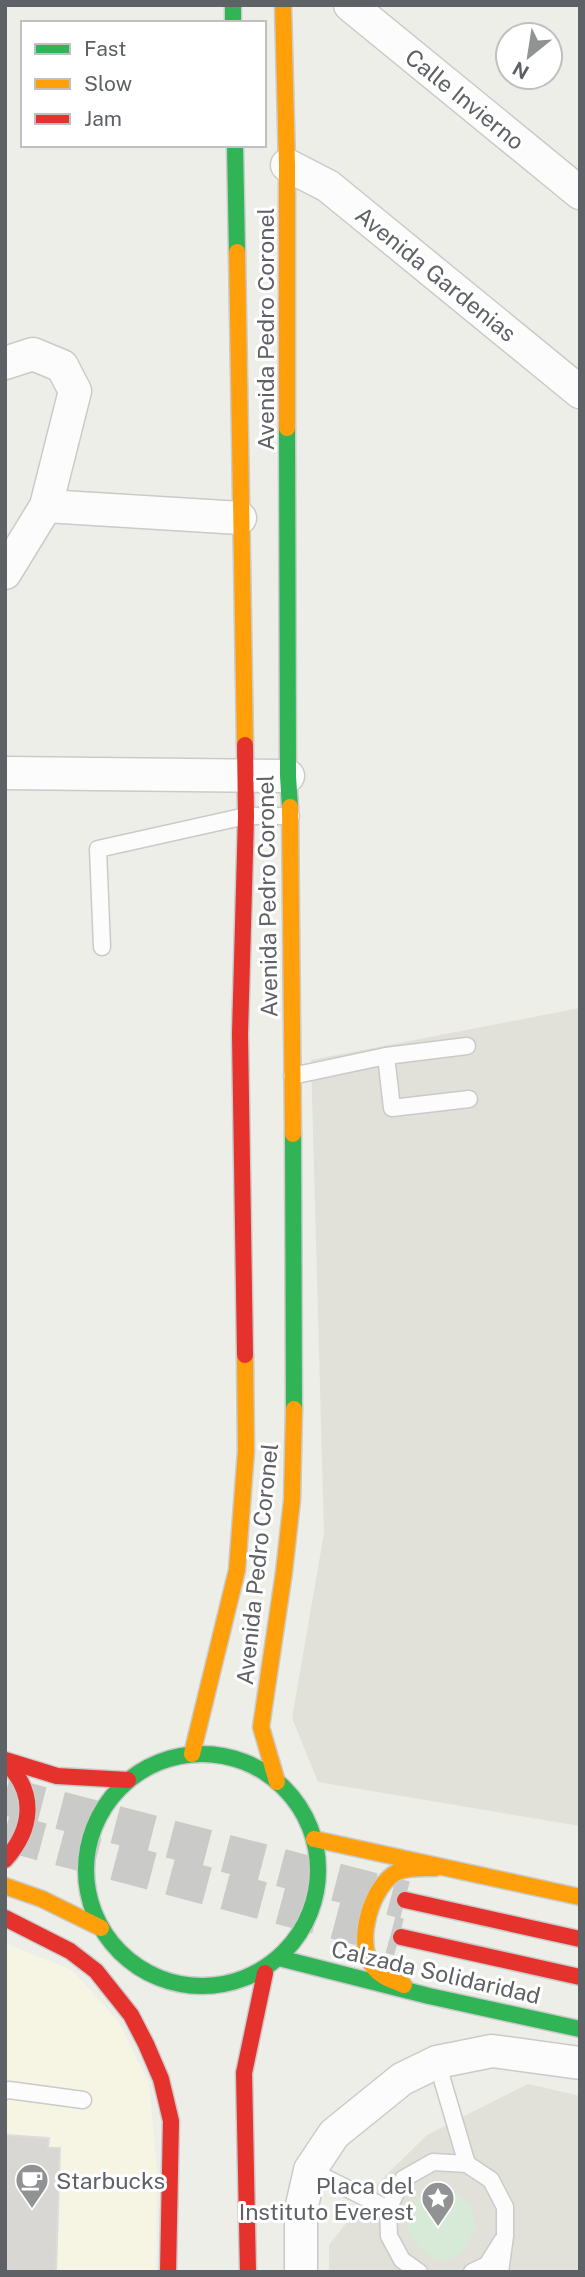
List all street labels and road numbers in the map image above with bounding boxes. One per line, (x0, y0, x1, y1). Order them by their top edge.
street label: Calle Invierno (400, 43, 530, 155)
street label: Avenida Gardenias (350, 201, 522, 347)
street label: Avenida Pedro Coronel (252, 208, 279, 450)
street label: Avenida Pedro Coronel (251, 774, 283, 1018)
street label: Avenida Pedro Coronel (231, 1442, 283, 1686)
street label: Calzada Solidaridad (329, 1935, 543, 2009)

